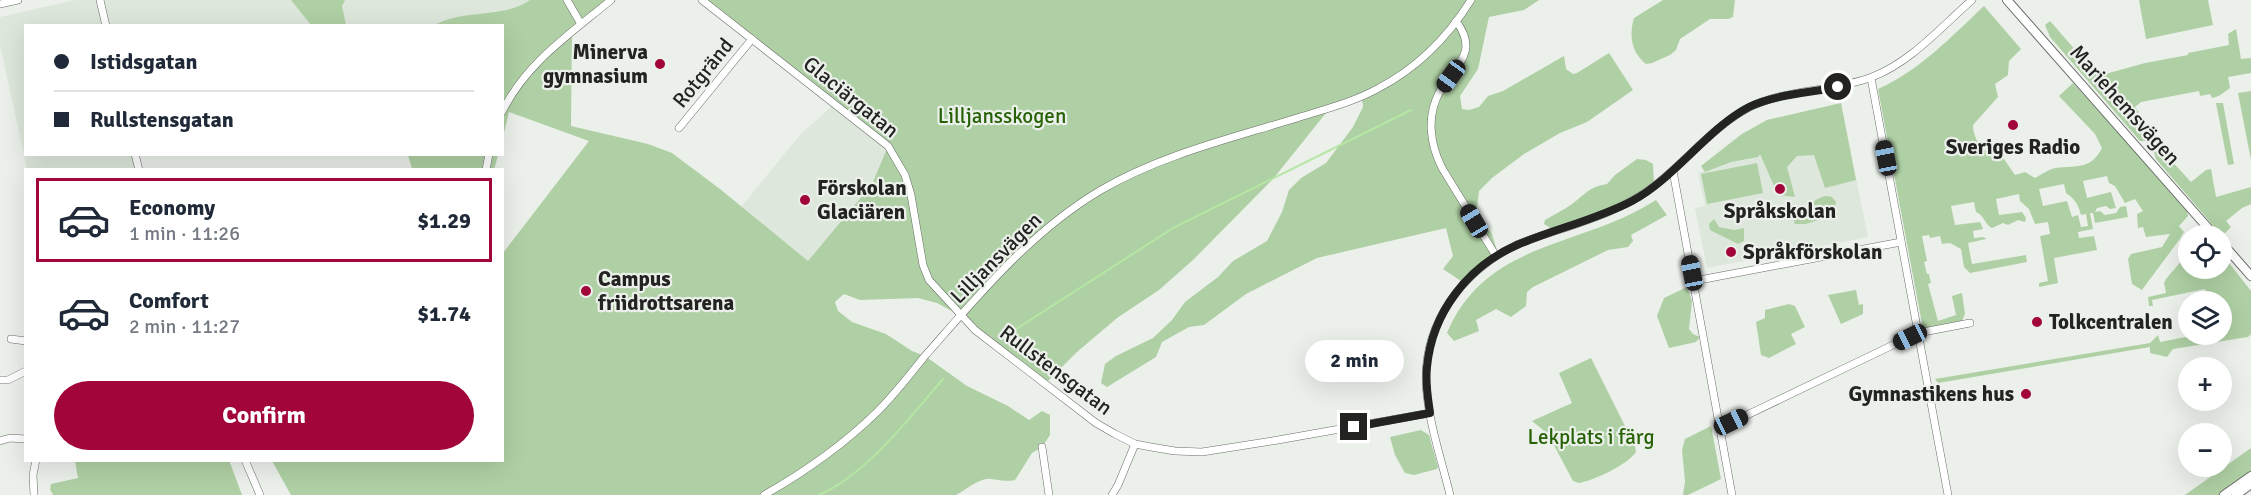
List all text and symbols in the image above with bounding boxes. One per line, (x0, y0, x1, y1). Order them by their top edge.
street label: Rotgränd (667, 33, 739, 113)
place label: Minerva gymnasium (543, 39, 648, 89)
street label: Mariehemsvägen (2064, 39, 2186, 171)
text: Istidsgatan (90, 48, 198, 75)
street label: Glaciärgatan (798, 51, 904, 143)
car (1433, 56, 1469, 96)
marker: Minerva gymnasium (653, 57, 667, 71)
route start (1824, 73, 1851, 100)
park label: Lilljansskogen (938, 103, 1066, 129)
text: Rullstensgatan (90, 106, 234, 133)
marker: Sveriges Radio (2006, 118, 2020, 132)
place label: Sveriges Radio (1946, 134, 2080, 160)
car (1874, 139, 1898, 177)
place label: Förskolan Glaciären (817, 175, 907, 225)
marker: Språkskolan (1773, 182, 1787, 196)
icon: car (57, 193, 111, 247)
marker: Förskolan Glaciären (798, 193, 812, 207)
text: Economy (129, 194, 215, 221)
place label: Språkskolan (1724, 198, 1836, 224)
car (1457, 201, 1491, 241)
text: $1.29 (417, 207, 471, 234)
street label: Lilljansvägen (945, 207, 1047, 309)
text: 1 min · 11:26 (129, 221, 240, 246)
map controls (2178, 225, 2232, 477)
button: locate (2178, 225, 2232, 279)
place label: Språkförskolan (1743, 239, 1882, 265)
marker: Språkförskolan (1724, 245, 1738, 259)
car (1680, 254, 1704, 292)
place label: Campus friidrottsarena (597, 266, 734, 316)
marker: Campus friidrottsarena (579, 284, 593, 298)
icon: car (57, 286, 111, 340)
text: Comfort (129, 287, 209, 314)
button: layers (2178, 291, 2232, 345)
text: $1.74 (417, 300, 471, 327)
place label: Tolkcentralen (2049, 309, 2173, 335)
text: 2 min · 11:27 (129, 314, 240, 339)
marker: Tolkcentralen (2030, 315, 2044, 329)
street label: Rullstensgatan (995, 319, 1117, 421)
car (1890, 321, 1930, 353)
callout: 2 min (1304, 340, 1404, 382)
text: 2 min (1330, 348, 1379, 373)
button: + (2178, 357, 2232, 411)
button: Confirm (54, 381, 474, 450)
place label: Gymnastikens hus (1849, 381, 2014, 407)
marker: Gymnastikens hus (2019, 387, 2033, 401)
car (1711, 406, 1751, 438)
route end (1340, 413, 1367, 440)
button: − (2178, 423, 2232, 477)
park label: Lekplats i färg (1528, 424, 1655, 450)

